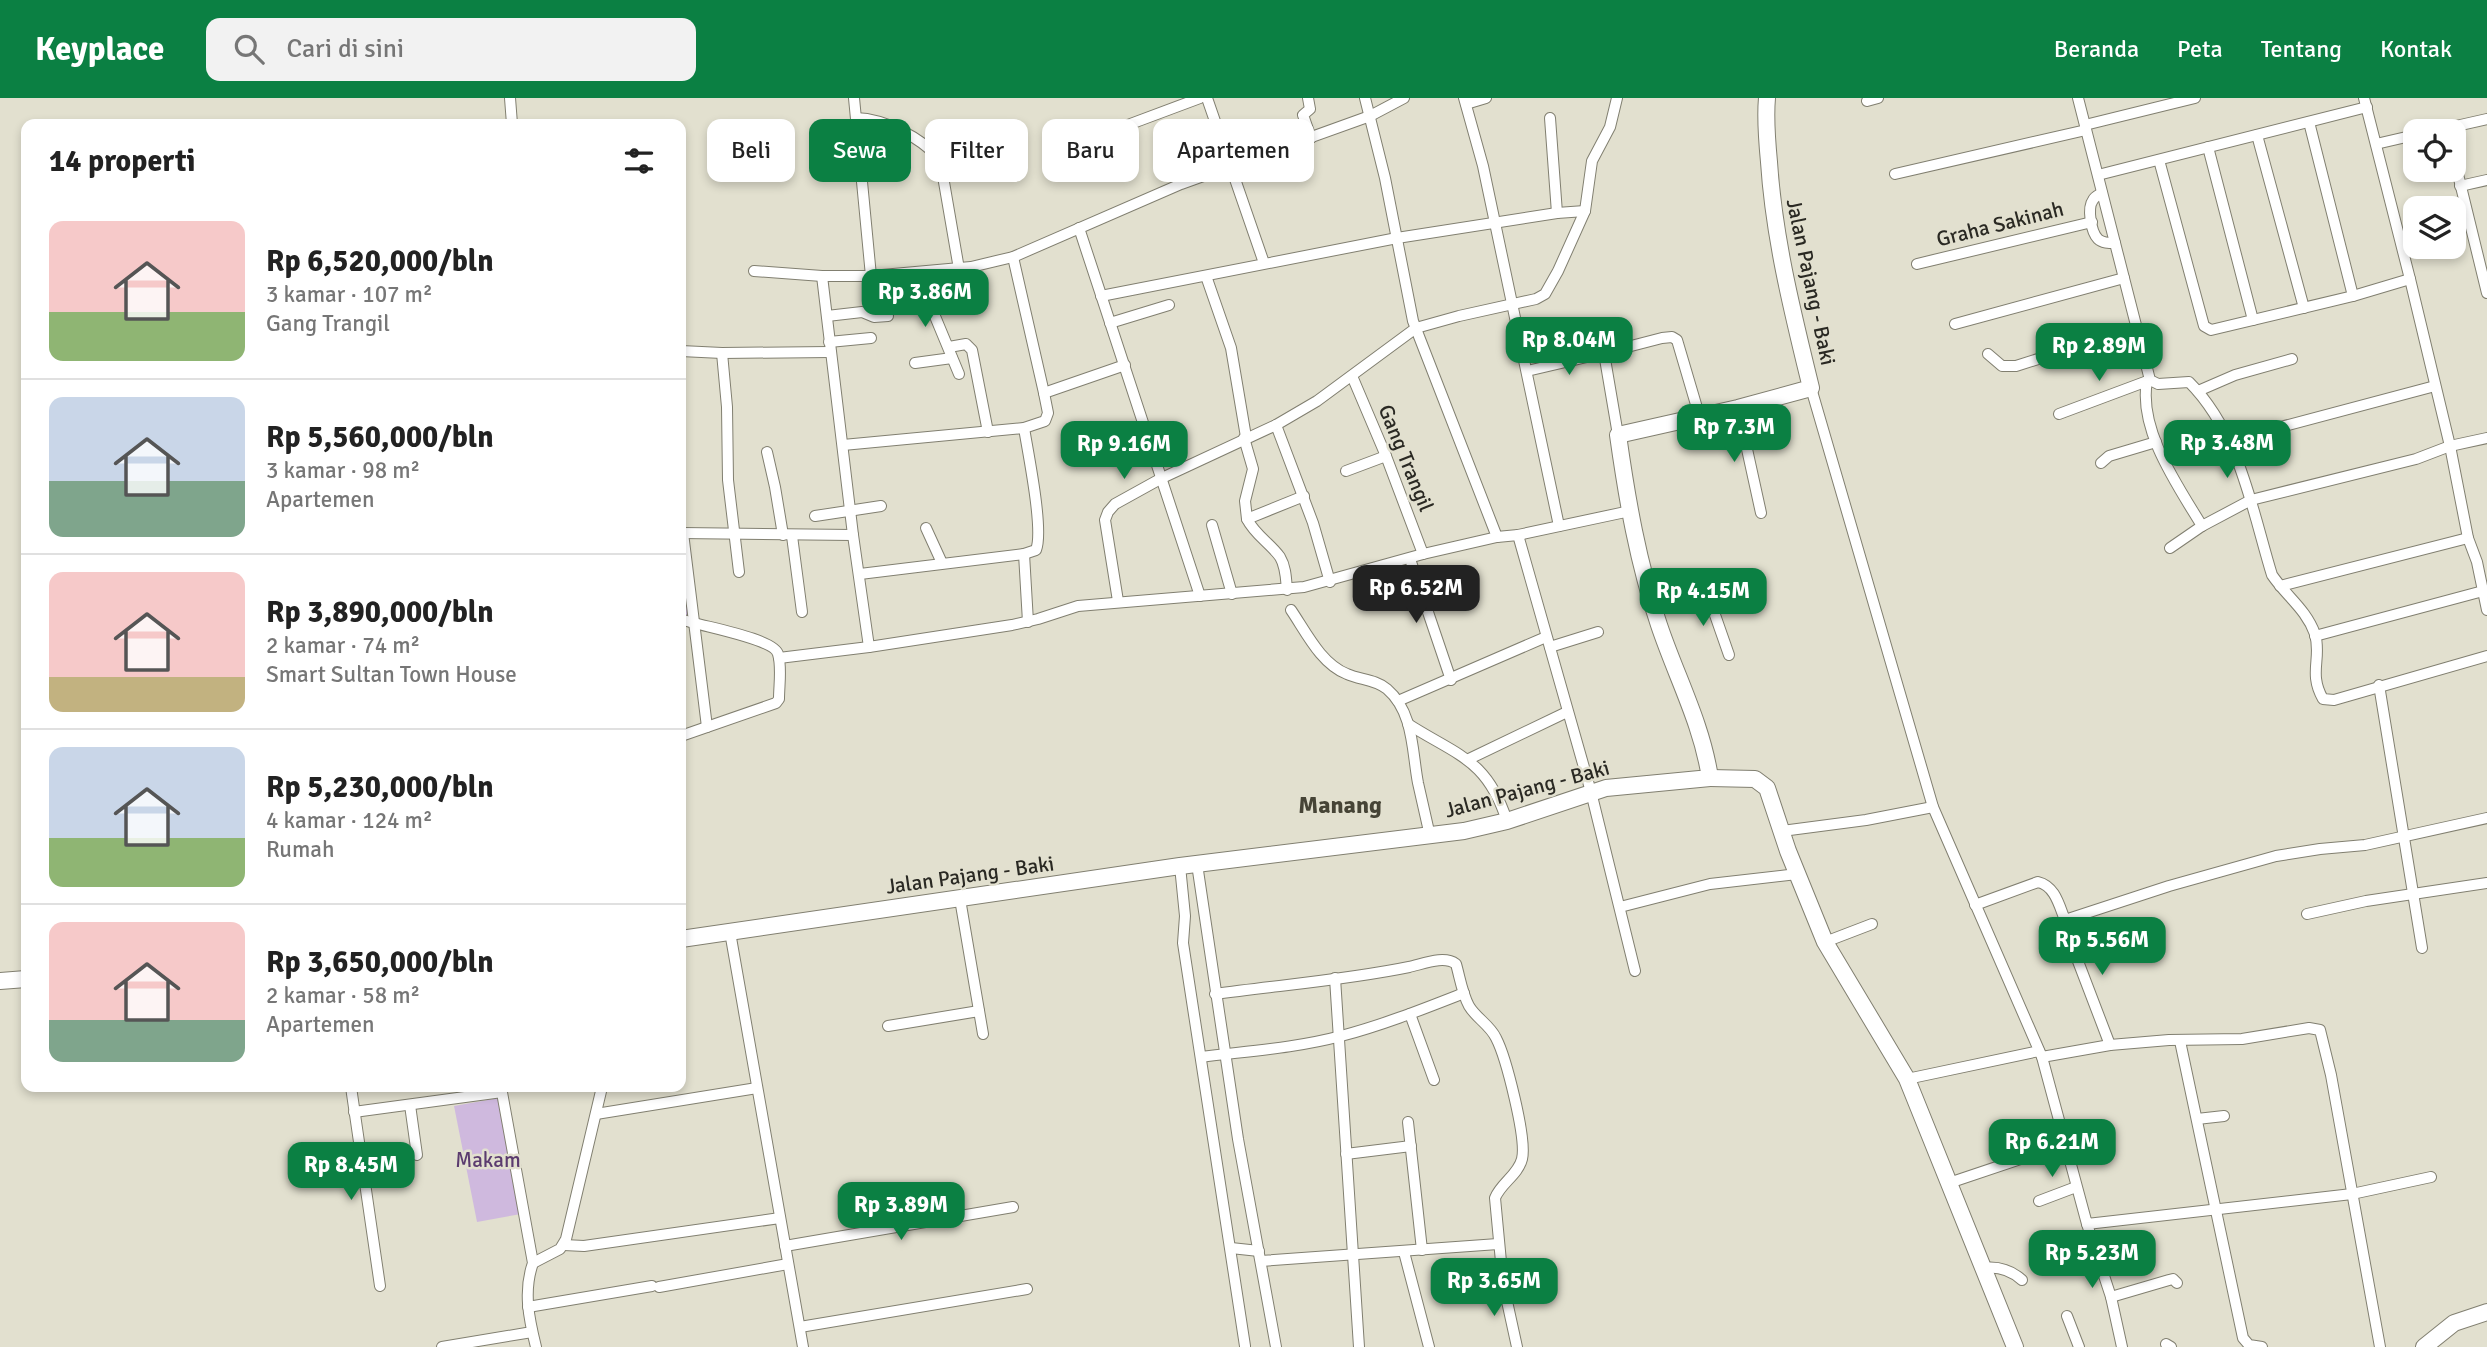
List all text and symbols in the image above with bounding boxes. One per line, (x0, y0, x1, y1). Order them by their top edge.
search box (206, 18, 696, 81)
text: Keyplace (35, 29, 164, 70)
icon: search (230, 30, 268, 68)
text: Cari di sini (286, 33, 404, 65)
text: Beranda (2054, 34, 2139, 64)
text: Peta (2177, 34, 2223, 64)
text: Tentang (2261, 34, 2342, 64)
text: Kontak (2380, 34, 2452, 64)
chip: Beli (707, 119, 795, 182)
chip: Sewa (809, 119, 911, 182)
chip: Filter (925, 119, 1028, 182)
chip: Baru (1042, 119, 1139, 182)
chip: Apartemen (1153, 119, 1314, 182)
map controls (2403, 119, 2466, 259)
button: locate (2403, 119, 2466, 182)
icon: filters (620, 142, 658, 180)
text: 14 properti (49, 143, 196, 180)
street label: Jalan Pajang - Baki (1781, 196, 1841, 368)
street label: Graha Sakinah (1934, 196, 2066, 252)
button: layers (2403, 196, 2466, 259)
text: Rp 6,520,000/bln (266, 243, 494, 280)
icon: home (105, 249, 189, 333)
pin: Rp 3.86M (853, 270, 997, 329)
text: Rp 3.86M (878, 277, 972, 306)
text: 3 kamar · 107 m² (266, 280, 433, 309)
text: Gang Trangil (266, 309, 390, 338)
pin: Rp 8.04M (1497, 317, 1641, 377)
pin: Rp 2.89M (2027, 324, 2171, 383)
text: Rp 8.04M (1522, 325, 1616, 354)
text: Rp 2.89M (2052, 331, 2146, 360)
street label: Gang Trangil (1373, 401, 1439, 515)
pin: Rp 7.3M (1669, 404, 1799, 464)
text: Rp 7.3M (1693, 412, 1775, 441)
text: Rp 5,560,000/bln (266, 419, 494, 456)
pin: Rp 3.48M (2155, 420, 2299, 480)
pin: Rp 9.16M (1052, 422, 1196, 481)
icon: home (105, 425, 189, 509)
text: Rp 3.48M (2180, 428, 2274, 457)
text: Rp 9.16M (1077, 429, 1171, 458)
text: 3 kamar · 98 m² (266, 456, 420, 485)
text: Apartemen (266, 485, 375, 514)
pin: Rp 6.52M (1344, 566, 1488, 625)
pin: Rp 4.15M (1631, 568, 1775, 628)
text: Rp 6.52M (1369, 573, 1463, 602)
text: Rp 4.15M (1656, 576, 1750, 605)
text: Rp 3,890,000/bln (266, 594, 494, 631)
icon: home (105, 600, 189, 684)
text: 2 kamar · 74 m² (266, 631, 420, 660)
text: Smart Sultan Town House (266, 660, 517, 689)
street label: Jalan Pajang - Baki (1442, 754, 1612, 824)
text: Rp 5,230,000/bln (266, 769, 494, 806)
icon: home (105, 775, 189, 859)
district label: Manang (1298, 790, 1382, 820)
text: 4 kamar · 124 m² (266, 806, 433, 835)
text: Rumah (266, 835, 334, 864)
street label: Jalan Pajang - Baki (884, 850, 1056, 900)
pin: Rp 5.56M (2030, 918, 2174, 977)
text: Rp 5.56M (2055, 925, 2149, 954)
text: Rp 3,650,000/bln (266, 944, 494, 981)
icon: home (105, 950, 189, 1034)
text: 2 kamar · 58 m² (266, 981, 420, 1010)
text: Apartemen (266, 1010, 375, 1039)
pin: Rp 6.21M (1980, 1119, 2124, 1179)
text: Rp 6.21M (2005, 1127, 2099, 1156)
pin: Rp 8.45M (279, 1142, 423, 1202)
park label: Makam (455, 1147, 521, 1173)
text: Rp 8.45M (304, 1150, 398, 1179)
pin: Rp 3.89M (829, 1182, 973, 1242)
text: Rp 3.89M (854, 1190, 948, 1219)
pin: Rp 5.23M (2020, 1230, 2164, 1290)
text: Rp 5.23M (2045, 1238, 2139, 1267)
pin: Rp 3.65M (1422, 1258, 1566, 1318)
text: Rp 3.65M (1447, 1266, 1541, 1295)

